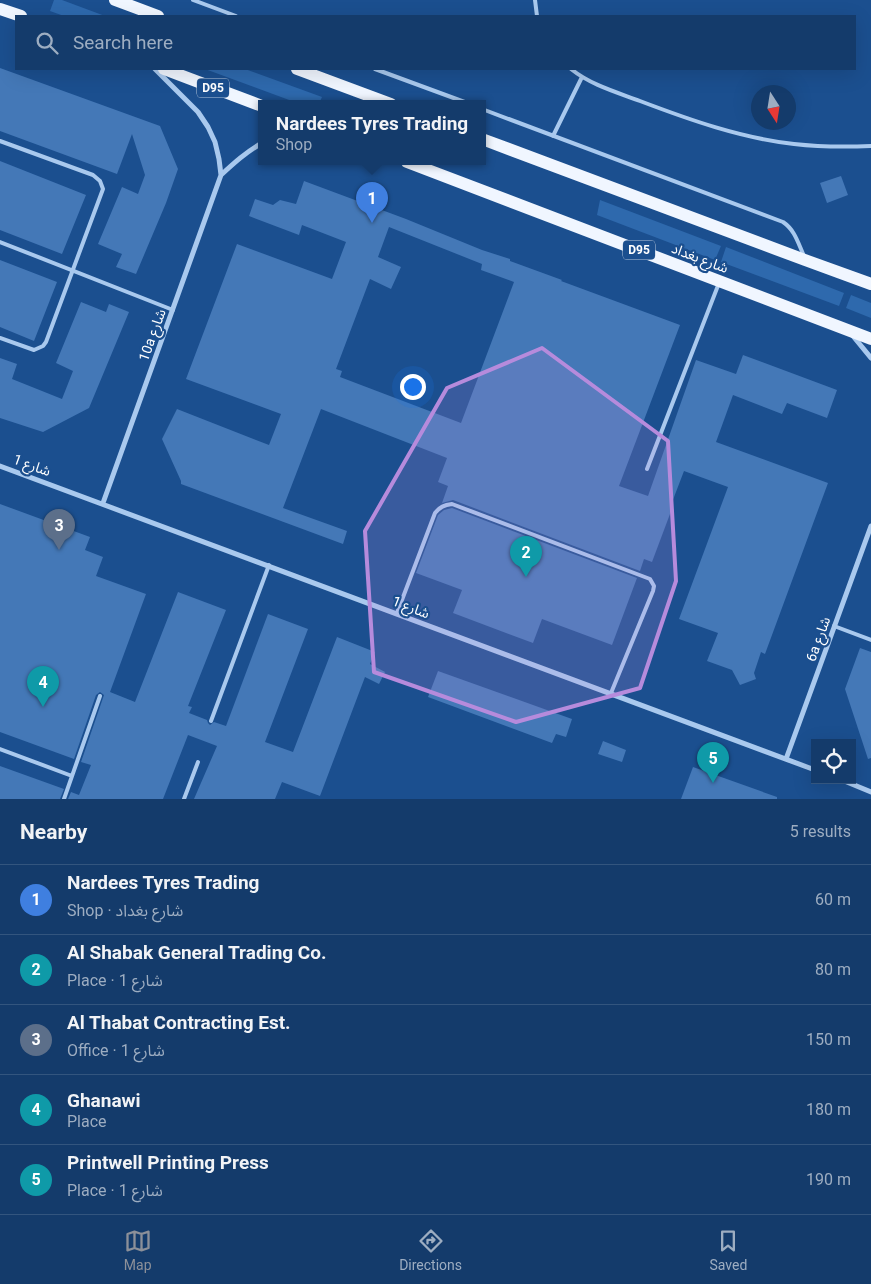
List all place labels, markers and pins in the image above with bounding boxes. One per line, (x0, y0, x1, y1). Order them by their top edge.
pin: 1 (356, 182, 388, 223)
pin: 3 (43, 509, 75, 550)
pin: 2 (510, 536, 542, 577)
pin: 4 (27, 666, 59, 707)
pin: 5 (697, 742, 729, 783)

